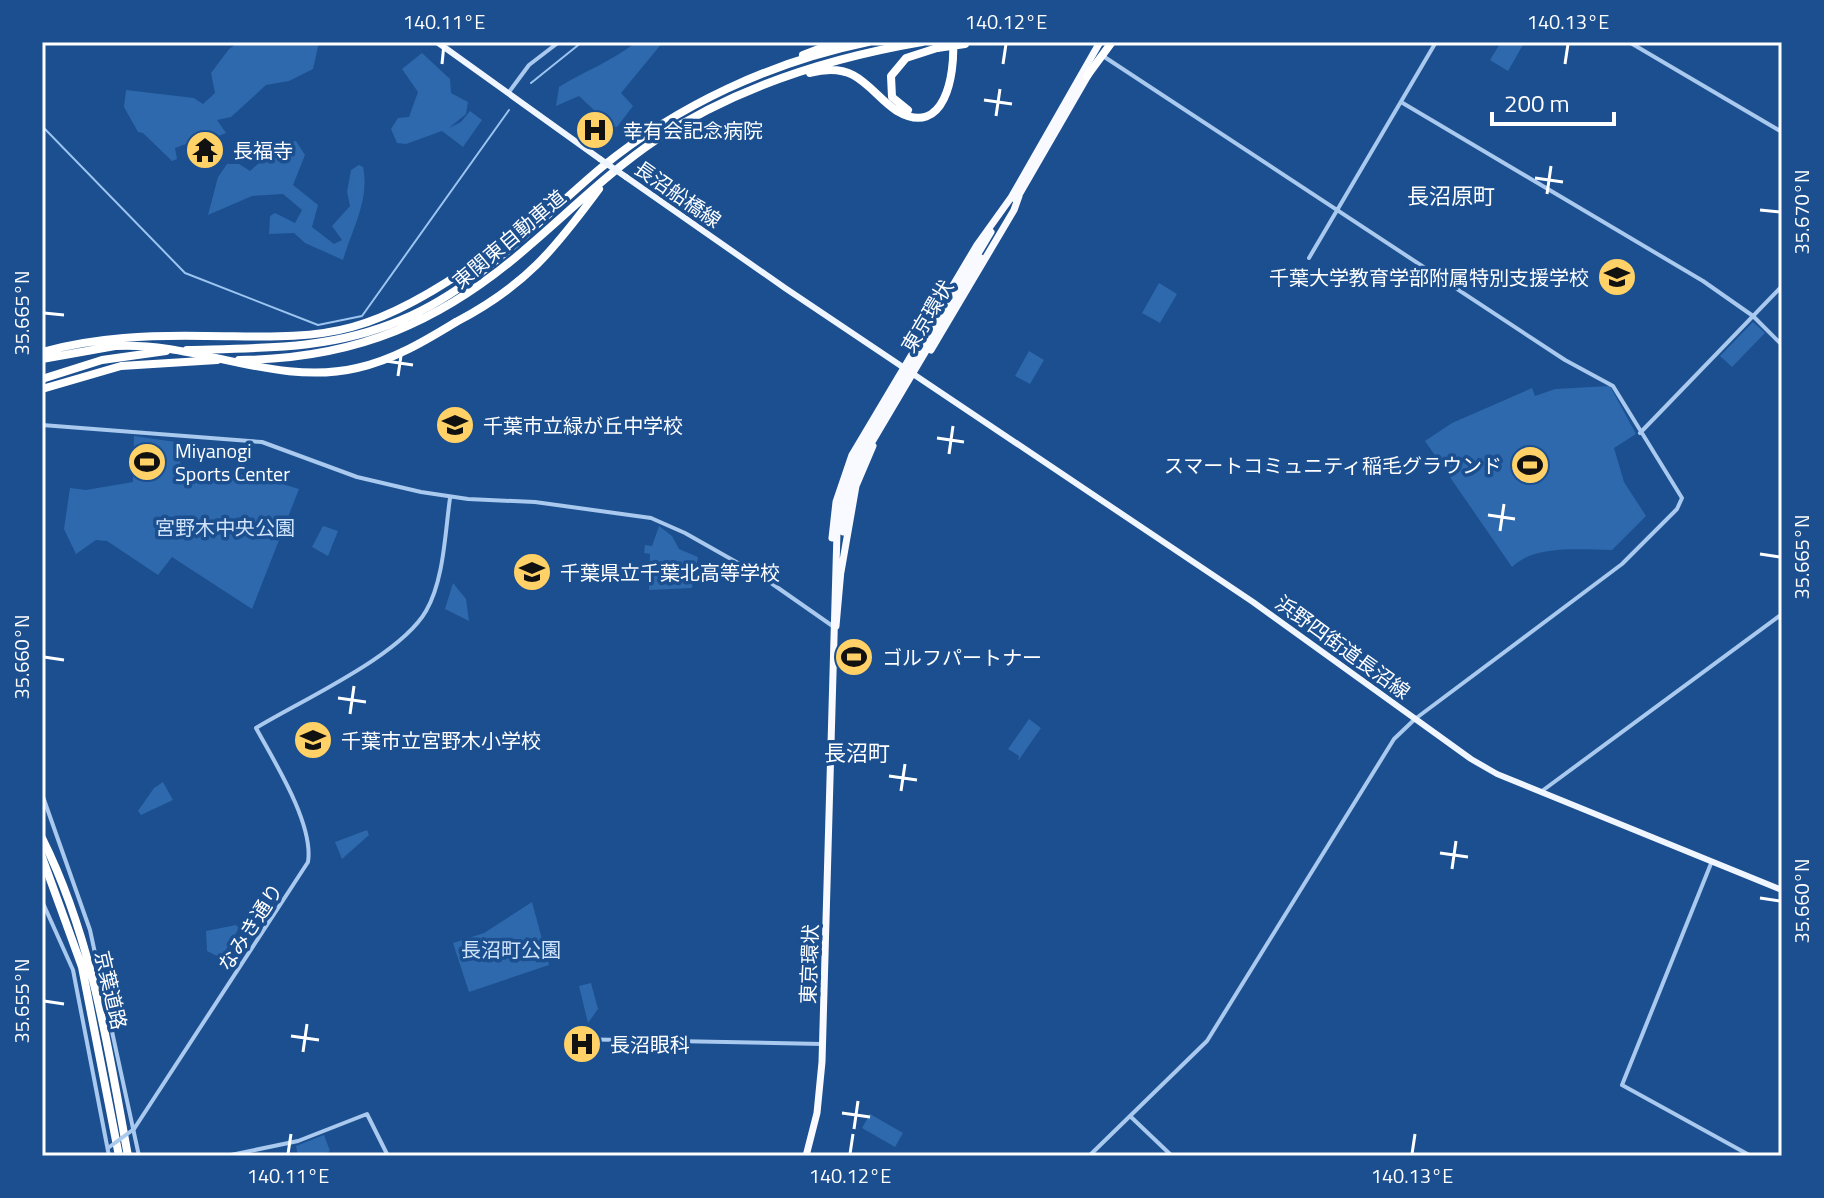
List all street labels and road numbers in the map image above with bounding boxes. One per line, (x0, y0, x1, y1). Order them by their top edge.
street label: 長沼船橋線 (628, 153, 728, 235)
street label: 東関東自動車道 (445, 182, 573, 296)
street label: 東京環状 (893, 274, 961, 358)
street label: 浜野四街道長沼線 (1269, 587, 1417, 707)
street label: なみき通り (210, 877, 290, 977)
street label: 東京環状 (792, 923, 826, 1005)
street label: 京葉道路 (87, 948, 135, 1032)

